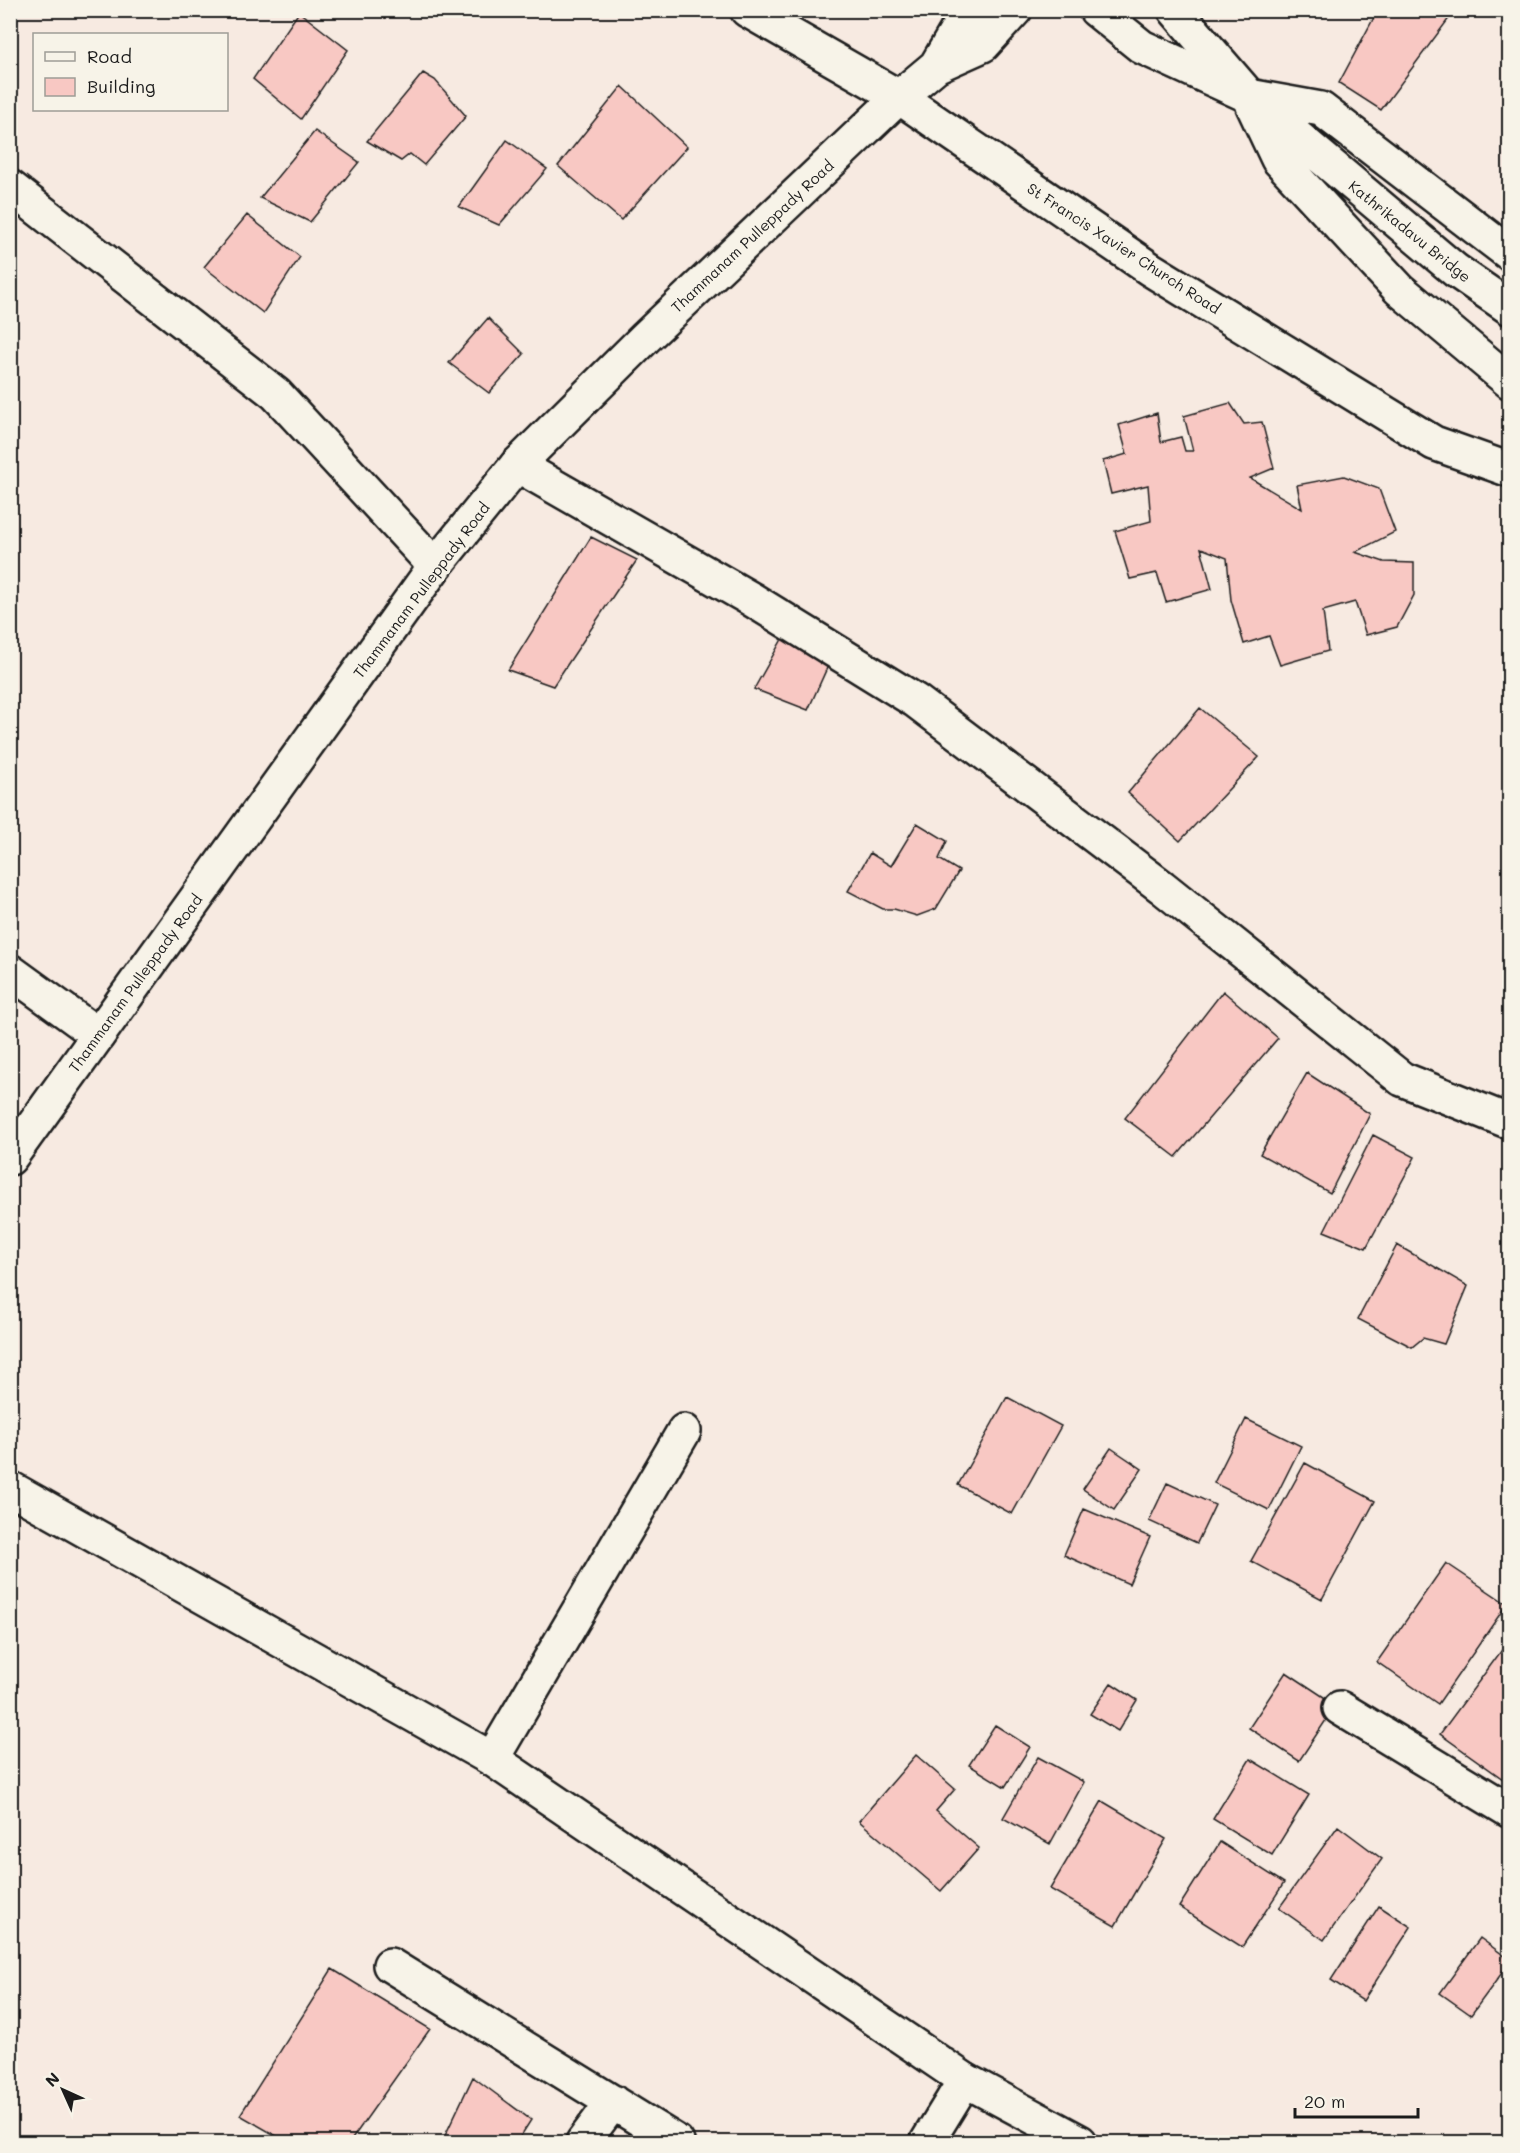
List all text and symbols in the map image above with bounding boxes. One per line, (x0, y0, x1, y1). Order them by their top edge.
legend (33, 33, 228, 111)
text: Road (87, 44, 132, 68)
text: Building (87, 74, 155, 98)
street label: Thammanam Pulleppady Road (666, 155, 838, 317)
street label: Kathrikadavu Bridge (1345, 176, 1475, 286)
street label: St Francis Xavier Church Road (1023, 178, 1225, 318)
street label: Thammanam Pulleppady Road (348, 498, 494, 682)
street label: Thammanam Pulleppady Road (64, 890, 206, 1076)
north arrow (33, 2060, 93, 2120)
text: N (40, 2067, 64, 2091)
scale bar (1295, 2081, 1418, 2119)
text: 20 m (1304, 2089, 1345, 2113)

